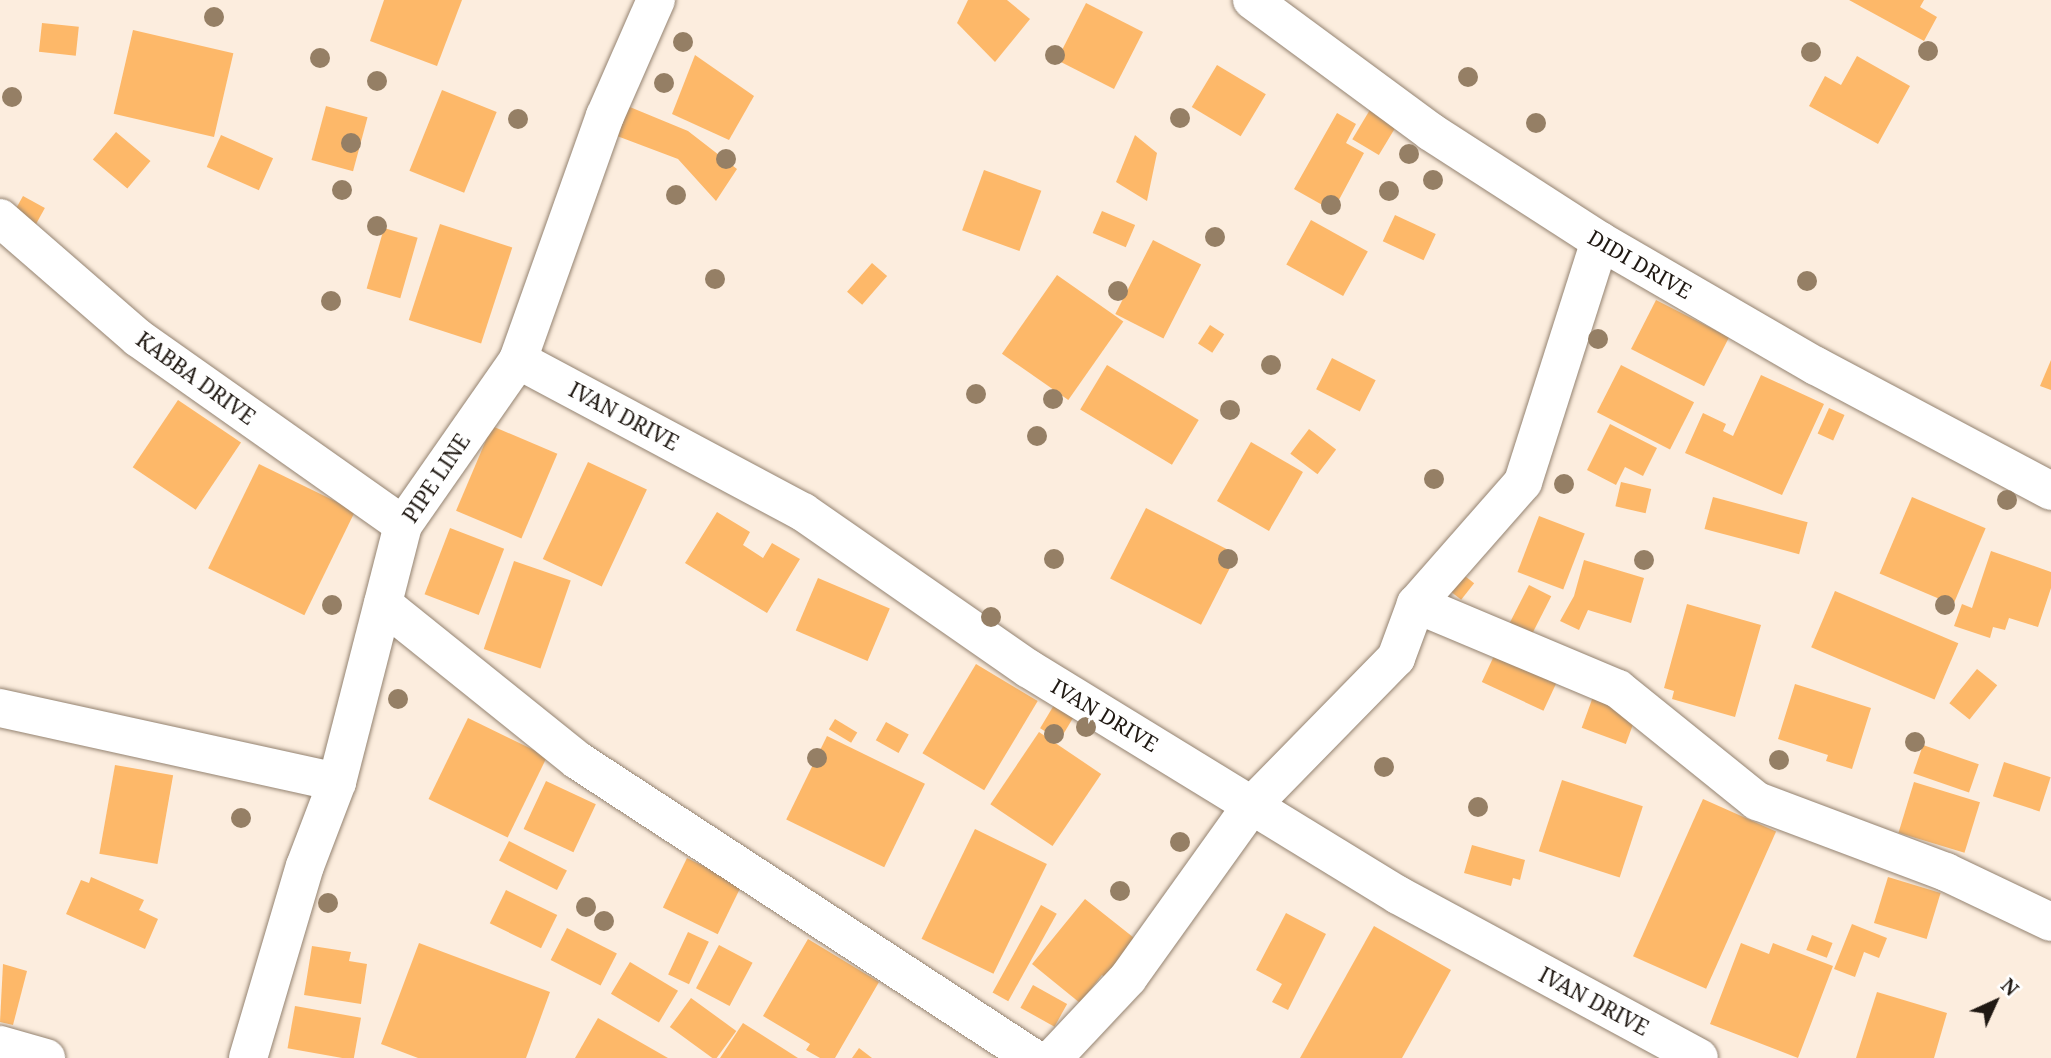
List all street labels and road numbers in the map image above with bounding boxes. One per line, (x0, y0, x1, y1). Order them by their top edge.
street label: DIDI DRIVE (1584, 224, 1696, 304)
street label: KABBA DRIVE (132, 326, 260, 430)
street label: IVAN DRIVE (565, 377, 683, 455)
street label: PIPE LINE (397, 429, 475, 527)
street label: IVAN DRIVE (1047, 673, 1163, 757)
street label: IVAN DRIVE (1535, 962, 1653, 1040)

